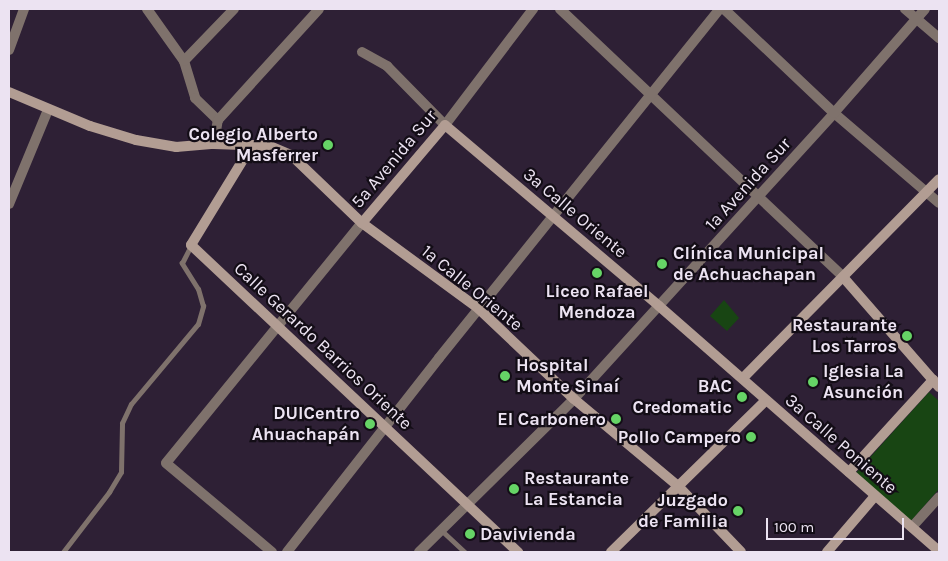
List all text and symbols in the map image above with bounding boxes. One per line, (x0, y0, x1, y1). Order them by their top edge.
street label: 5a Avenida Sur (347, 105, 441, 213)
place label: Colegio Alberto Masferrer (189, 124, 318, 166)
street label: 1a Avenida Sur (701, 133, 795, 235)
marker: Colegio Alberto Masferrer (322, 139, 334, 151)
street label: 3a Calle Oriente (519, 163, 631, 263)
street label: 1a Calle Oriente (417, 241, 527, 335)
place label: Clínica Municipal de Achuachapan (673, 243, 824, 286)
marker: Clínica Municipal de Achuachapan (655, 257, 669, 271)
street label: Calle Gerardo Barrios Oriente (229, 258, 417, 434)
marker: Liceo Rafael Mendoza (591, 267, 603, 279)
place label: Liceo Rafael Mendoza (546, 281, 648, 324)
place label: Restaurante Los Tarros (792, 315, 897, 358)
marker: Restaurante Los Tarros (901, 330, 913, 342)
place label: Hospital Monte Sinaí (516, 355, 619, 398)
place label: Iglesia La Asunción (823, 361, 904, 404)
marker: Hospital Monte Sinaí (498, 369, 512, 383)
place label: BAC Credomatic (633, 376, 732, 418)
marker: Iglesia La Asunción (807, 376, 819, 388)
street label: 3a Calle Poniente (781, 389, 901, 499)
marker: BAC Credomatic (736, 391, 748, 403)
place label: DUICentro Ahuachapán (252, 403, 360, 446)
place label: El Carbonero (497, 408, 606, 430)
marker: El Carbonero (610, 413, 622, 425)
marker: DUICentro Ahuachapán (364, 418, 376, 430)
place label: Pollo Campero (618, 426, 741, 448)
marker: Pollo Campero (745, 431, 757, 443)
place label: Restaurante La Estancia (524, 468, 629, 510)
marker: Restaurante La Estancia (508, 483, 520, 495)
place label: Juzgado de Familia (638, 490, 728, 532)
marker: Juzgado de Familia (732, 505, 744, 517)
scale bar (768, 508, 906, 540)
text: 100 m (774, 518, 814, 536)
place label: Davivienda (480, 523, 576, 545)
marker: Davivienda (464, 528, 476, 540)

